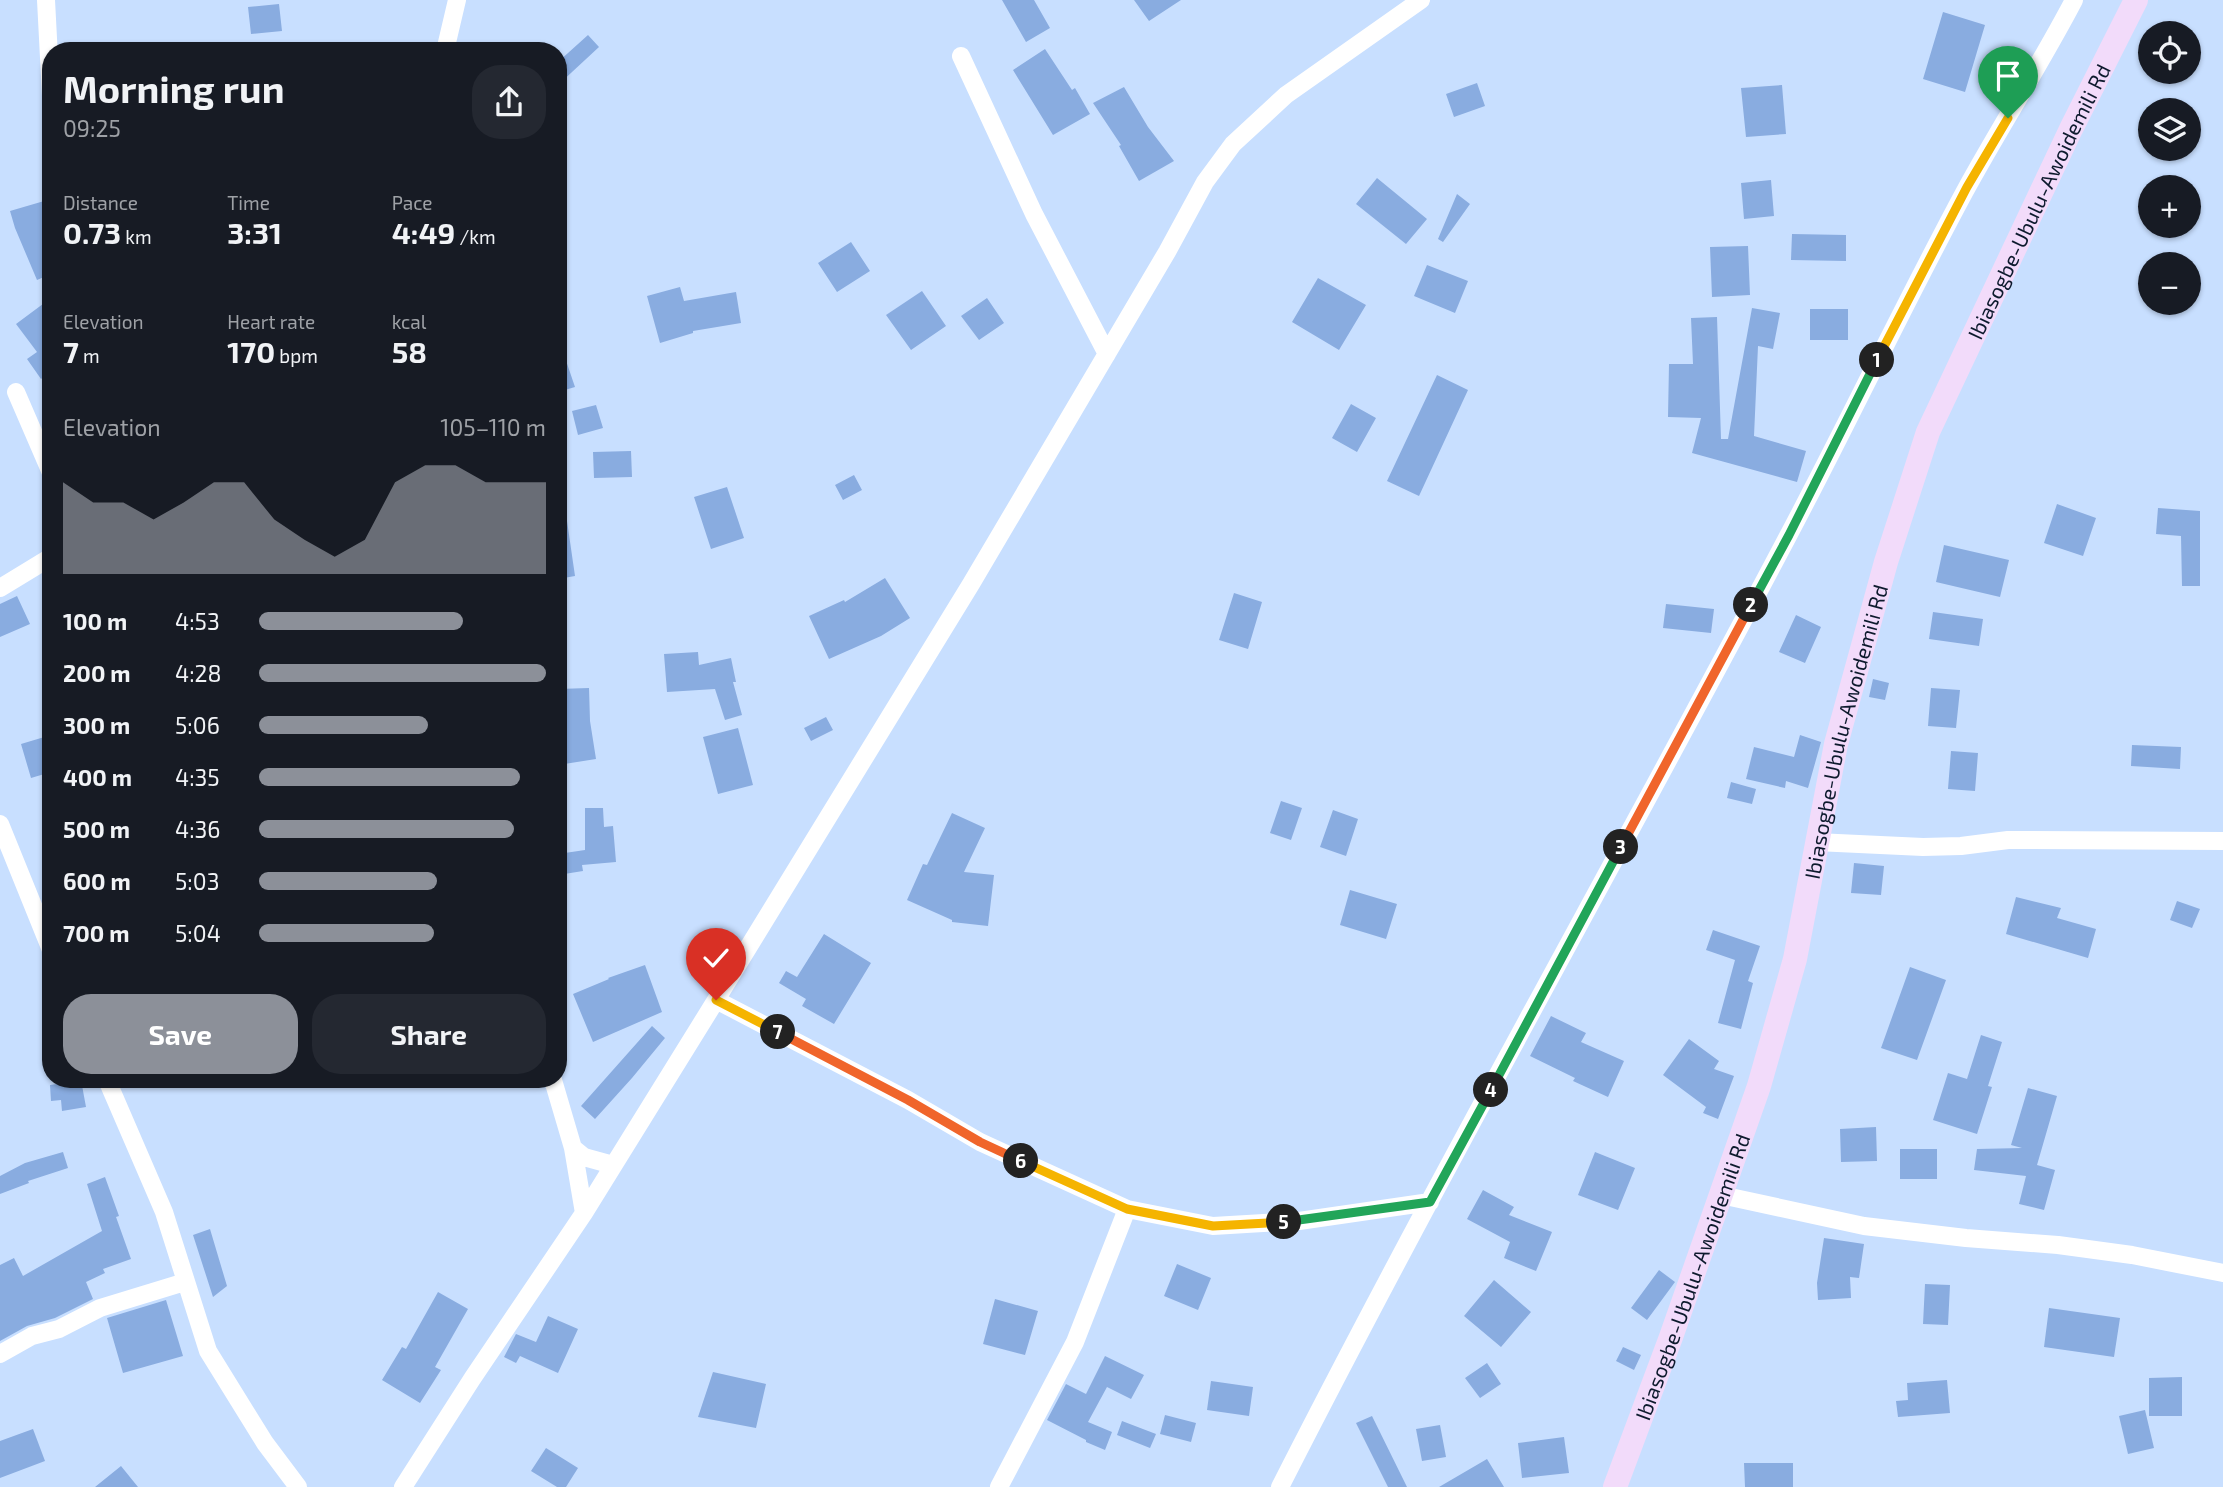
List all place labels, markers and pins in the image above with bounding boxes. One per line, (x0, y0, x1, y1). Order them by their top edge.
pin (1978, 46, 2038, 118)
pin: 1 (1860, 342, 1895, 378)
pin: 2 (1734, 588, 1768, 622)
pin: 3 (1604, 830, 1638, 864)
pin (686, 928, 746, 1000)
pin: 7 (760, 1014, 796, 1050)
pin: 4 (1474, 1072, 1508, 1108)
pin: 6 (1004, 1144, 1038, 1178)
pin: 5 (1266, 1204, 1302, 1240)

